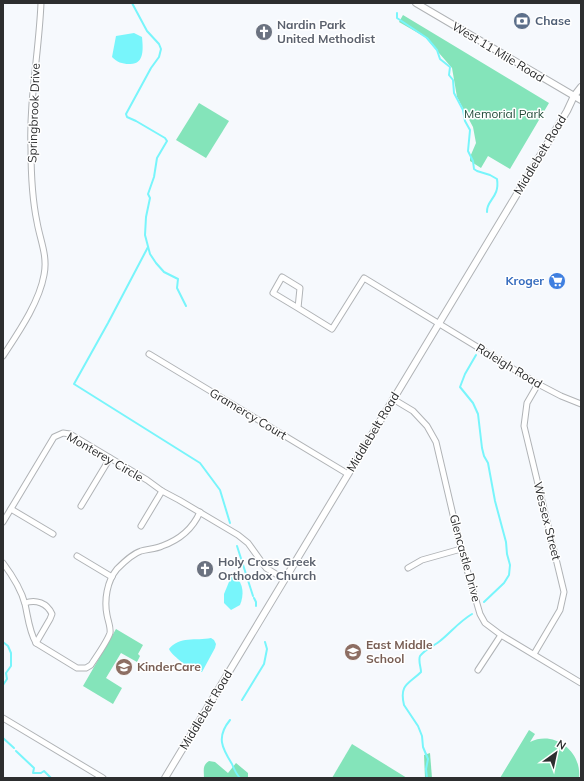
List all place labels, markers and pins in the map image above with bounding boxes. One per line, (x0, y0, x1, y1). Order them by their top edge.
bank icon: Chase (512, 11, 532, 31)
place label: Chase (535, 13, 571, 28)
place label: Nardin Park United Methodist (277, 17, 375, 46)
church icon: Nardin Park United Methodist (254, 22, 274, 42)
supermarket icon: Kroger (547, 271, 567, 291)
place label: Kroger (506, 273, 544, 288)
place label: Holy Cross Greek Orthodox Church (218, 554, 316, 583)
church icon: Holy Cross Greek Orthodox Church (195, 559, 215, 579)
place label: East Middle School (366, 637, 433, 666)
school or university icon: East Middle School (343, 642, 363, 662)
school or university icon: KinderCare (114, 657, 134, 677)
place label: KinderCare (137, 659, 201, 674)

